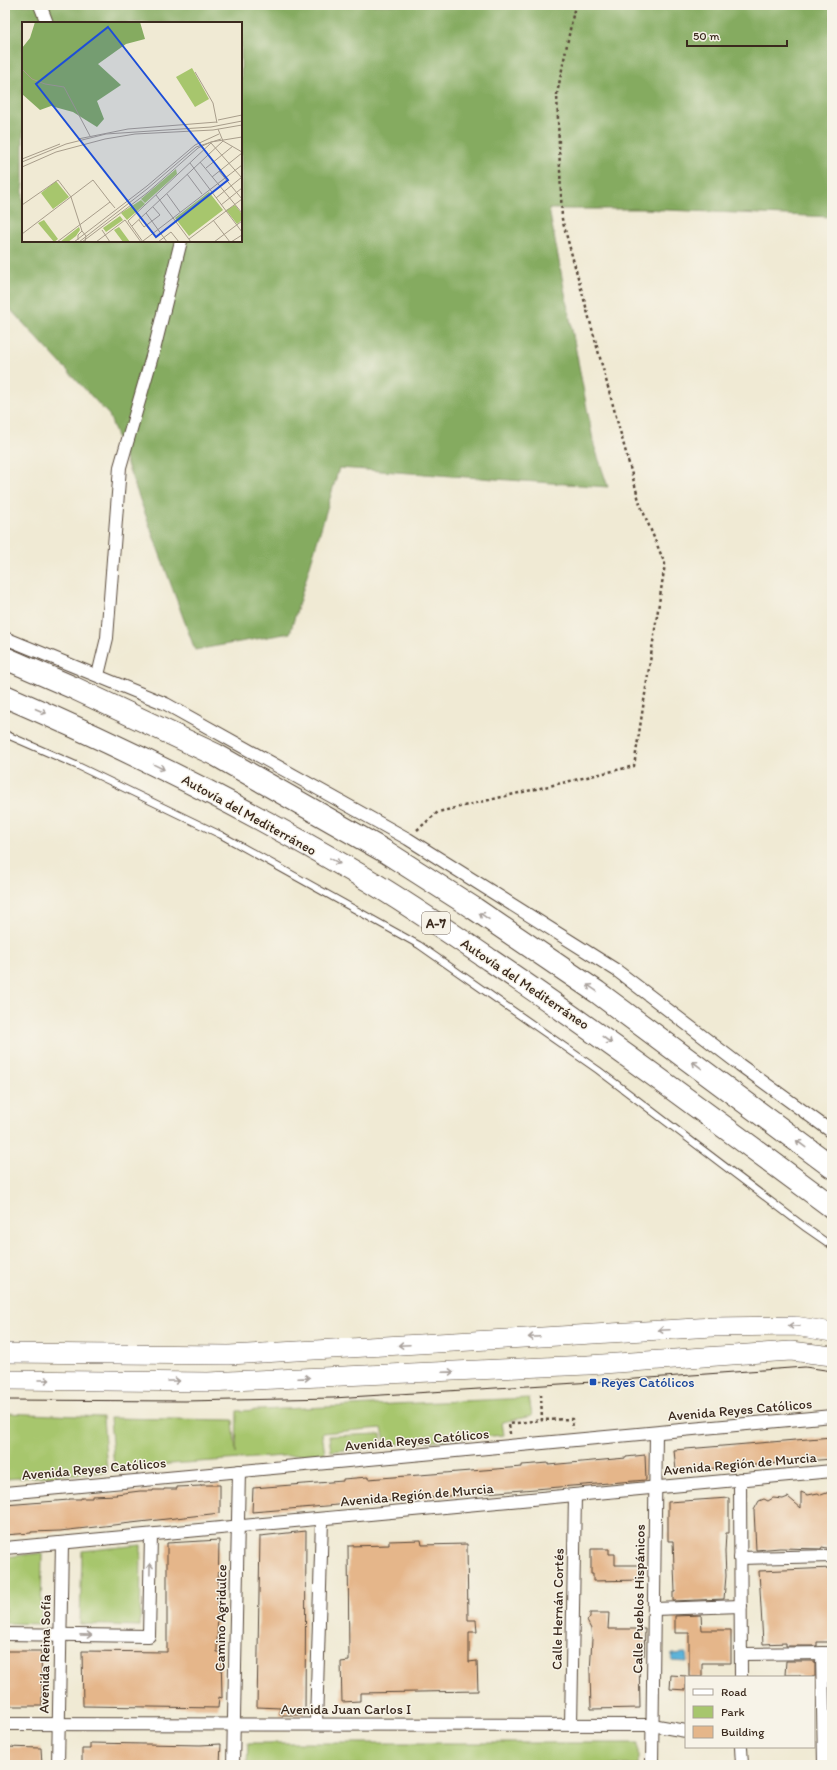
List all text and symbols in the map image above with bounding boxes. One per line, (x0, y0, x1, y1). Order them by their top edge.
inset map (22, 22, 242, 242)
scale bar (687, 22, 787, 48)
text: 50 m (693, 29, 719, 43)
one-way arrow (34, 708, 46, 716)
one-way arrow (152, 763, 164, 771)
street label: Autovía del Mediterráneo (179, 771, 319, 859)
one-way arrow (328, 858, 340, 866)
one-way arrow (478, 911, 490, 919)
road number: A-7 (422, 912, 450, 934)
street label: Autovía del Mediterráneo (458, 935, 592, 1033)
one-way arrow (587, 984, 598, 992)
one-way arrow (601, 1036, 612, 1045)
one-way arrow (691, 1061, 702, 1070)
one-way arrow (795, 1139, 806, 1148)
one-way arrow (788, 1323, 801, 1330)
one-way arrow (658, 1326, 671, 1334)
one-way arrow (528, 1334, 541, 1341)
one-way arrow (398, 1341, 411, 1349)
one-way arrow (441, 1368, 454, 1376)
one-way arrow (297, 1374, 310, 1381)
place label: Reyes Católicos (601, 1374, 695, 1391)
one-way arrow (37, 1376, 50, 1384)
one-way arrow (167, 1377, 180, 1385)
marker: Reyes Católicos (588, 1377, 598, 1387)
street label: Avenida Reyes Católicos (667, 1395, 813, 1425)
street label: Avenida Reyes Católicos (344, 1425, 490, 1455)
street label: Avenida Región de Murcia (663, 1449, 818, 1479)
street label: Avenida Reyes Católicos (21, 1454, 167, 1484)
street label: Avenida Región de Murcia (340, 1480, 495, 1510)
street label: Calle Pueblos Hispánicos (629, 1524, 649, 1674)
street label: Calle Hernán Cortés (548, 1548, 568, 1670)
one-way arrow (147, 1563, 154, 1576)
street label: Camino Agridulce (212, 1564, 230, 1672)
street label: Avenida Reina Sofía (35, 1594, 55, 1714)
one-way arrow (79, 1631, 92, 1639)
legend (685, 1676, 815, 1748)
text: Road (721, 1685, 747, 1699)
street label: Avenida Juan Carlos I (281, 1701, 411, 1718)
text: Park (721, 1705, 745, 1719)
text: Building (721, 1725, 765, 1739)

